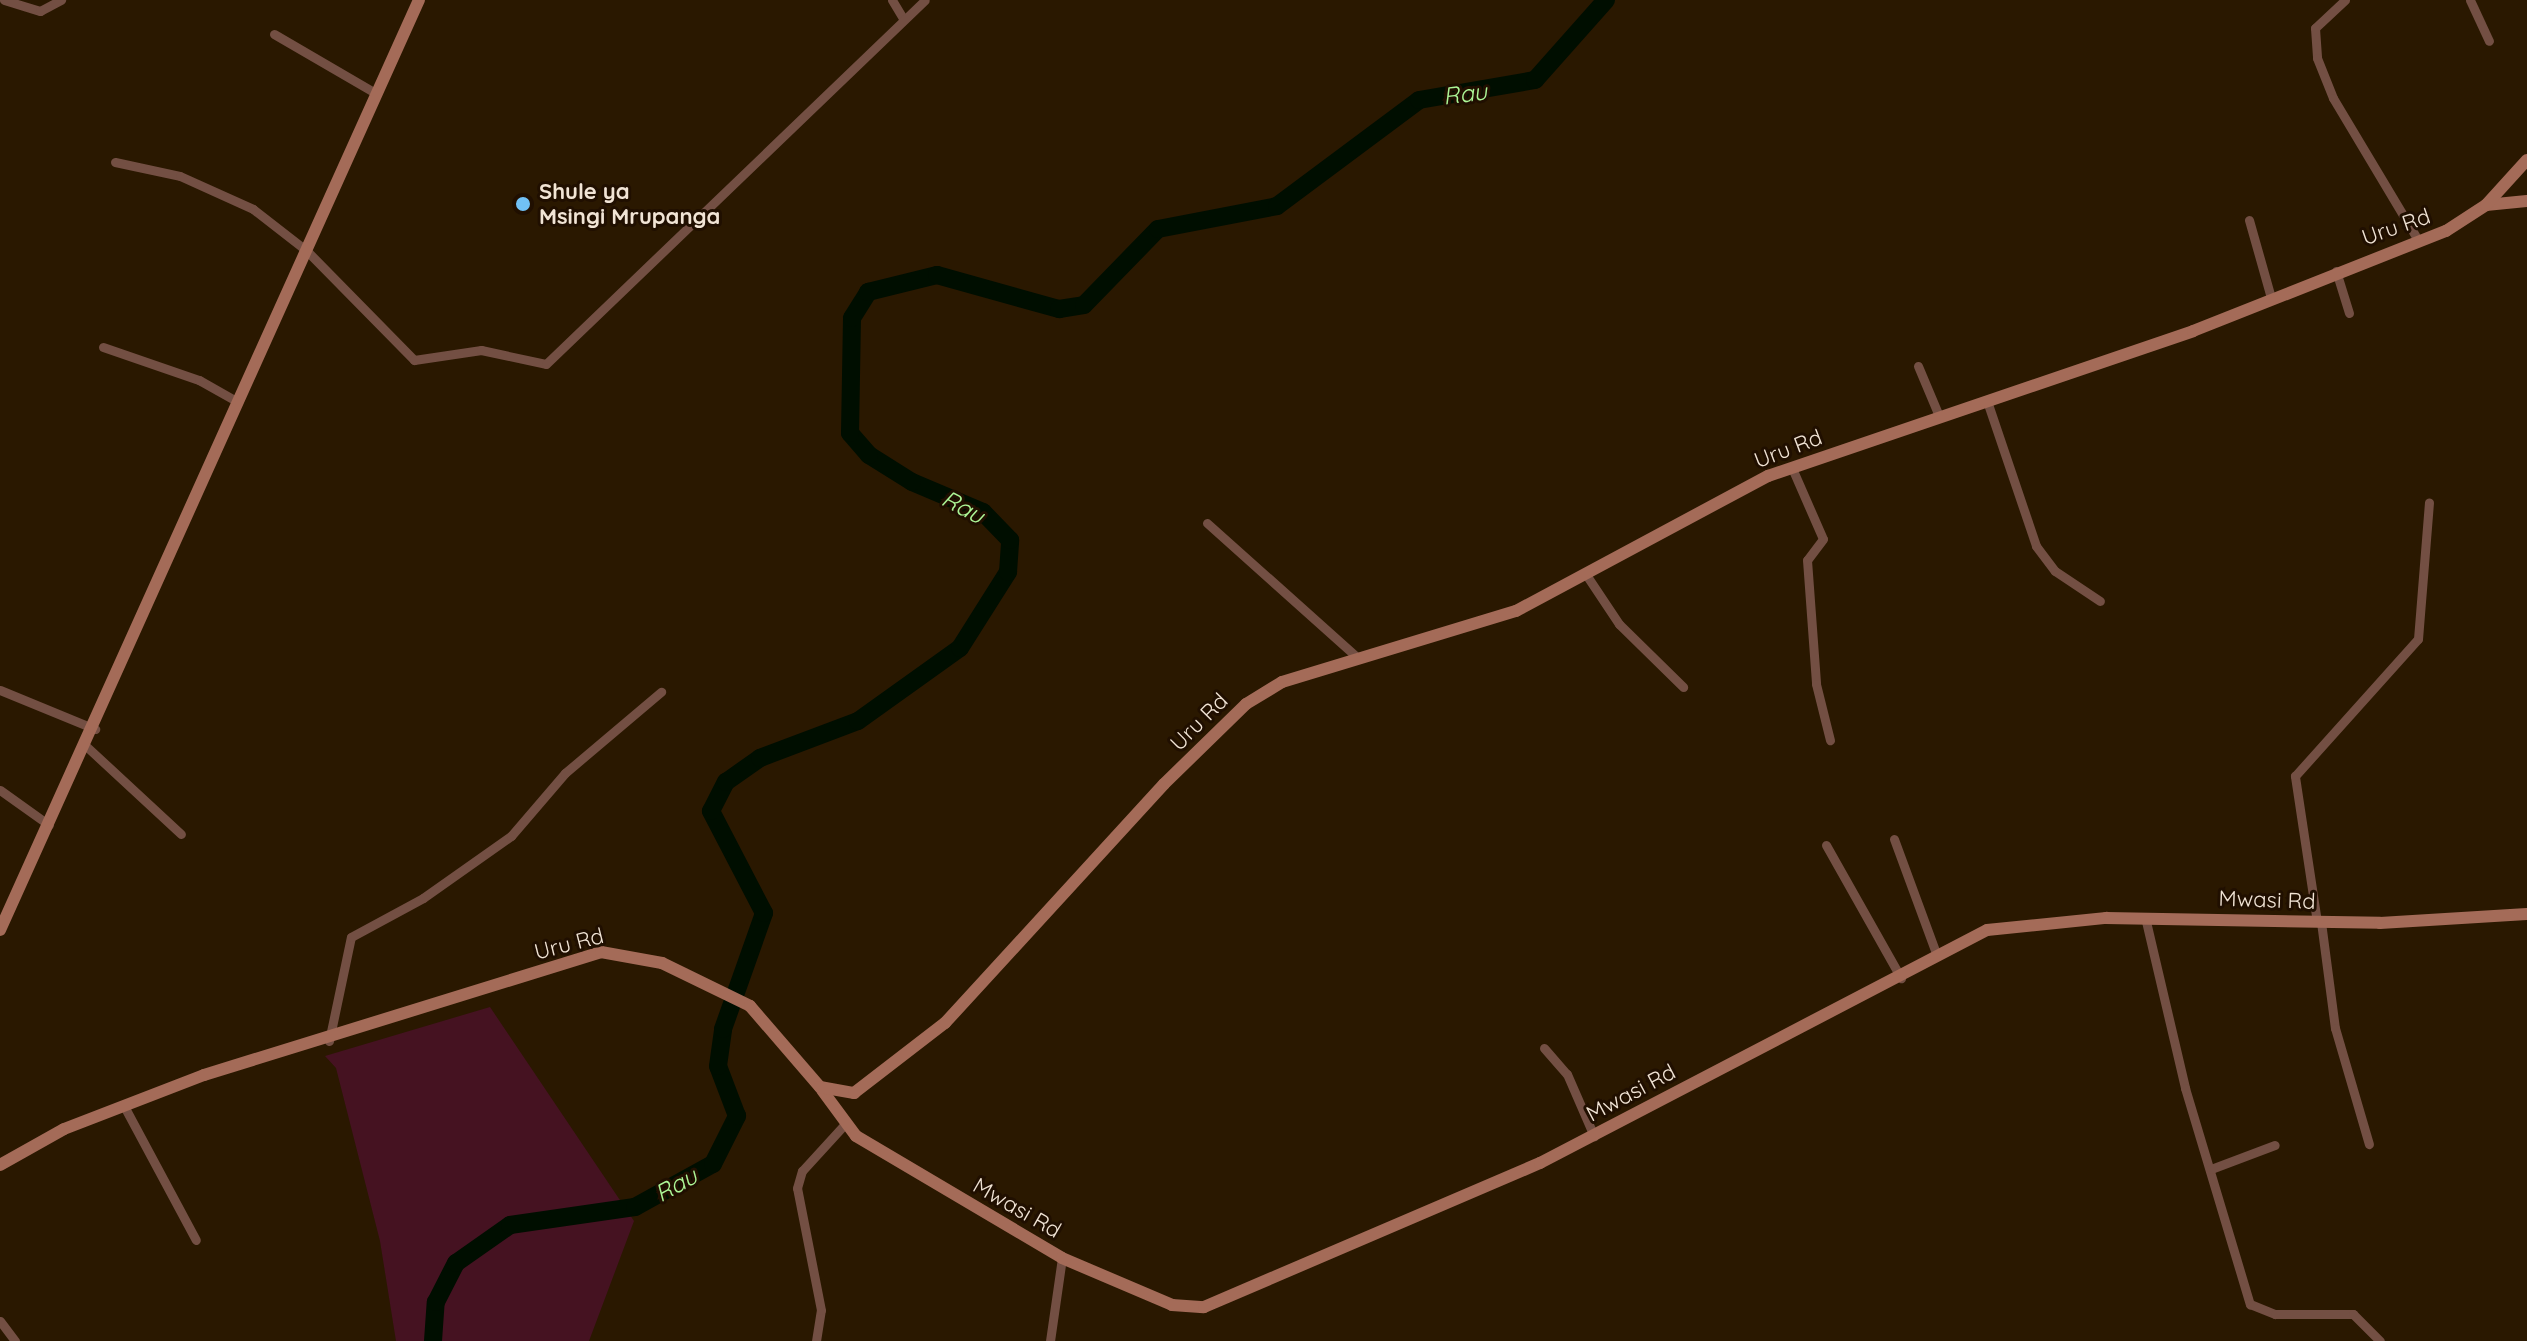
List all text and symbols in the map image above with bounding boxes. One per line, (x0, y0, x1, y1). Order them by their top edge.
water label: Rau (1441, 77, 1489, 111)
place label: Shule ya Msingi Mrupanga (539, 178, 720, 230)
marker: Shule ya Msingi Mrupanga (514, 195, 532, 213)
street label: Uru Rd (2358, 203, 2434, 251)
street label: Uru Rd (1750, 424, 1826, 474)
water label: Rau (937, 484, 989, 530)
street label: Uru Rd (1165, 688, 1233, 756)
street label: Mwasi Rd (2218, 885, 2316, 915)
street label: Uru Rd (532, 923, 606, 965)
street label: Mwasi Rd (1582, 1059, 1680, 1127)
water label: Rau (650, 1162, 702, 1208)
street label: Mwasi Rd (968, 1172, 1066, 1244)

